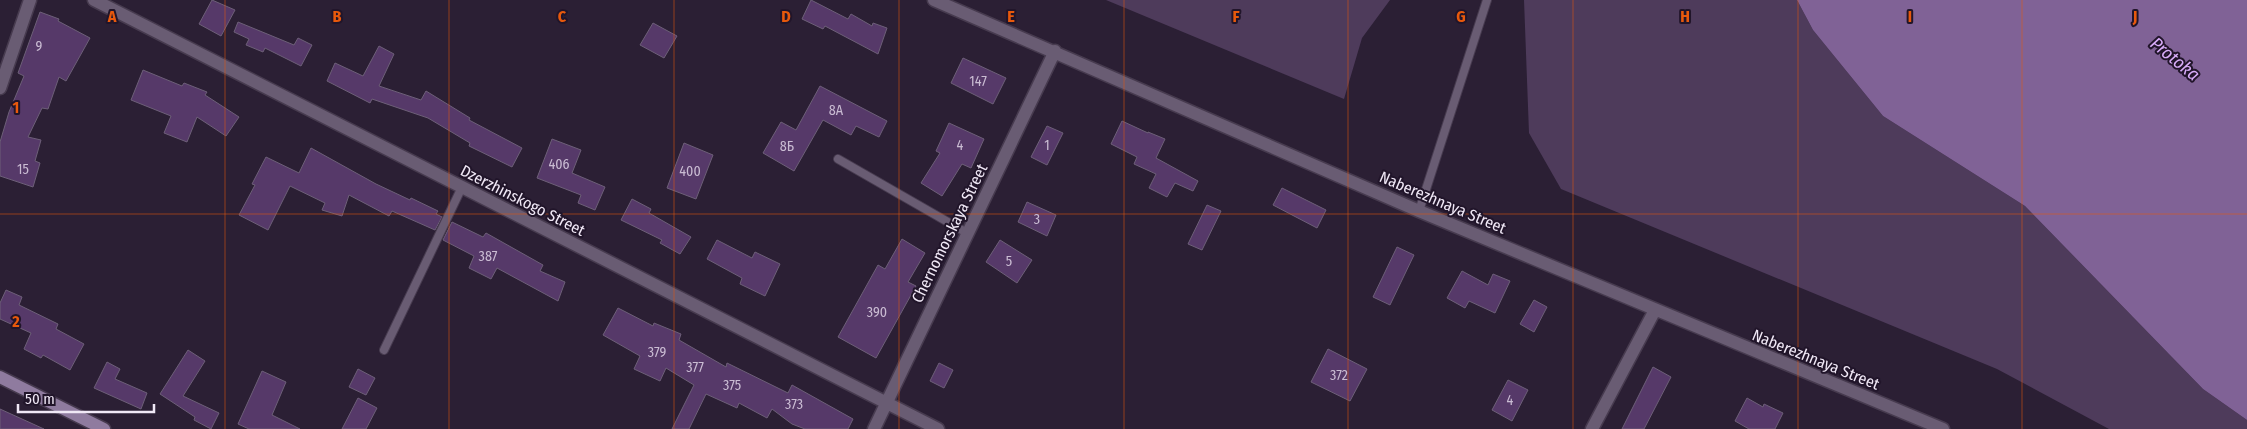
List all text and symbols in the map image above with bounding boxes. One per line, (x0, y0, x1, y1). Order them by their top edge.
text: A (107, 7, 117, 26)
text: B (333, 7, 342, 26)
text: C (558, 7, 567, 26)
text: D (781, 7, 791, 26)
text: E (1007, 7, 1015, 26)
text: F (1232, 7, 1240, 26)
text: G (1456, 7, 1466, 26)
text: H (1680, 7, 1690, 26)
text: I (1908, 7, 1912, 26)
text: J (2132, 7, 2137, 26)
water label: Protoka (2146, 32, 2204, 86)
house number: 9 (36, 38, 43, 55)
house number: 147 (969, 73, 987, 90)
text: 1 (13, 98, 19, 117)
house number: 8А (829, 102, 844, 119)
house number: 4 (957, 137, 964, 154)
house number: 1 (1044, 137, 1050, 154)
house number: 8Б (780, 138, 794, 155)
house number: 406 (548, 156, 570, 173)
street label: Chernomorskaya Street (908, 160, 992, 306)
house number: 15 (17, 161, 29, 178)
street label: Dzerzhinskogo Street (457, 161, 589, 240)
house number: 400 (679, 163, 701, 180)
street label: Naberezhnaya Street (1377, 167, 1510, 238)
house number: 3 (1034, 211, 1040, 228)
house number: 387 (479, 248, 498, 265)
house number: 5 (1006, 253, 1012, 270)
house number: 390 (867, 304, 887, 321)
text: 2 (11, 312, 20, 331)
street label: Naberezhnaya Street (1749, 325, 1883, 394)
house number: 379 (648, 344, 666, 361)
house number: 377 (686, 359, 704, 376)
house number: 372 (1330, 367, 1348, 384)
house number: 375 (723, 377, 741, 394)
scale bar (18, 382, 154, 414)
text: 50 m (25, 390, 55, 408)
house number: 4 (1507, 392, 1514, 409)
house number: 373 (785, 396, 803, 413)

